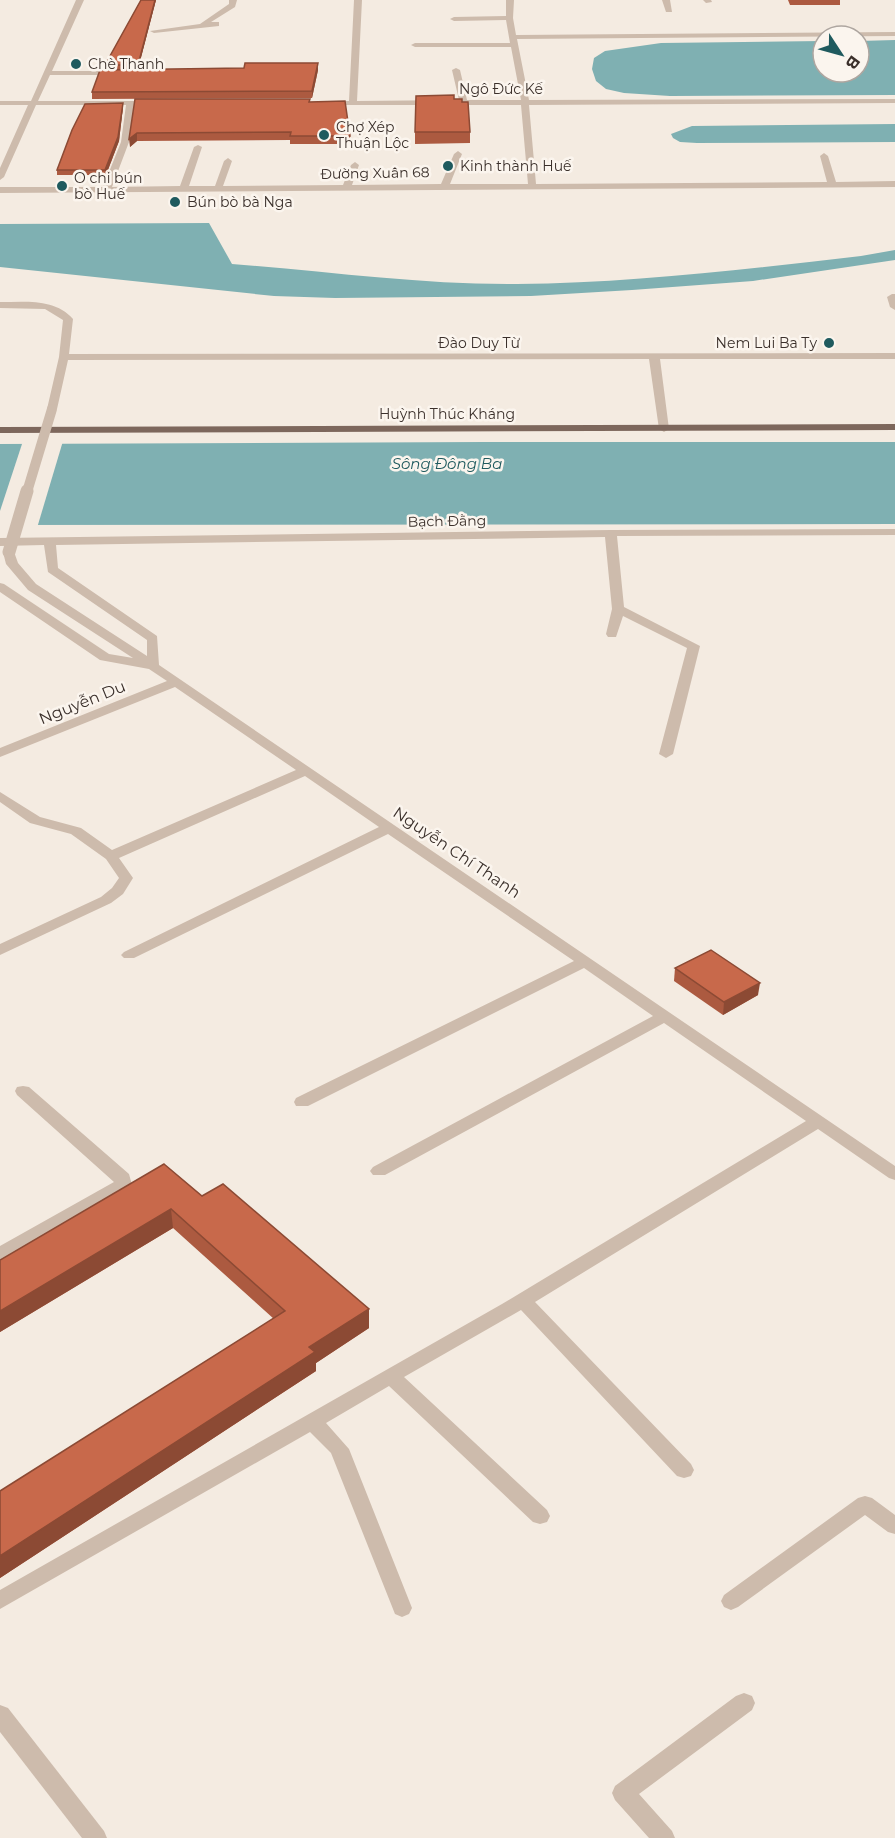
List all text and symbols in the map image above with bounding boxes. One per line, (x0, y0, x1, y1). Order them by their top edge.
north arrow (811, 24, 871, 84)
text: B (841, 52, 864, 73)
place label: Chè Thanh (88, 55, 164, 73)
marker: Chè Thanh (69, 57, 83, 71)
street label: Ngô Đức Kế (459, 80, 543, 98)
place label: Chợ Xép Thuận Lộc (336, 118, 409, 152)
marker: Chợ Xép Thuận Lộc (317, 128, 331, 142)
place label: Kinh thành Huế (460, 157, 572, 175)
marker: Kinh thành Huế (441, 159, 455, 173)
street label: Đường Xuân 68 (320, 163, 430, 183)
place label: O chi bún bò Huế (74, 169, 142, 203)
marker: O chi bún bò Huế (55, 179, 69, 193)
place label: Bún bò bà Nga (187, 193, 293, 211)
marker: Bún bò bà Nga (168, 195, 182, 209)
street label: Đào Duy Từ (438, 334, 520, 352)
place label: Nem Lui Ba Ty (716, 334, 817, 352)
marker: Nem Lui Ba Ty (822, 336, 836, 350)
street label: Huỳnh Thúc Kháng (379, 405, 515, 423)
water label: Sông Đông Ba (392, 454, 502, 473)
street label: Bạch Đằng (408, 511, 486, 531)
street label: Nguyễn Du (36, 676, 128, 728)
street label: Nguyễn Chí Thanh (389, 803, 524, 902)

